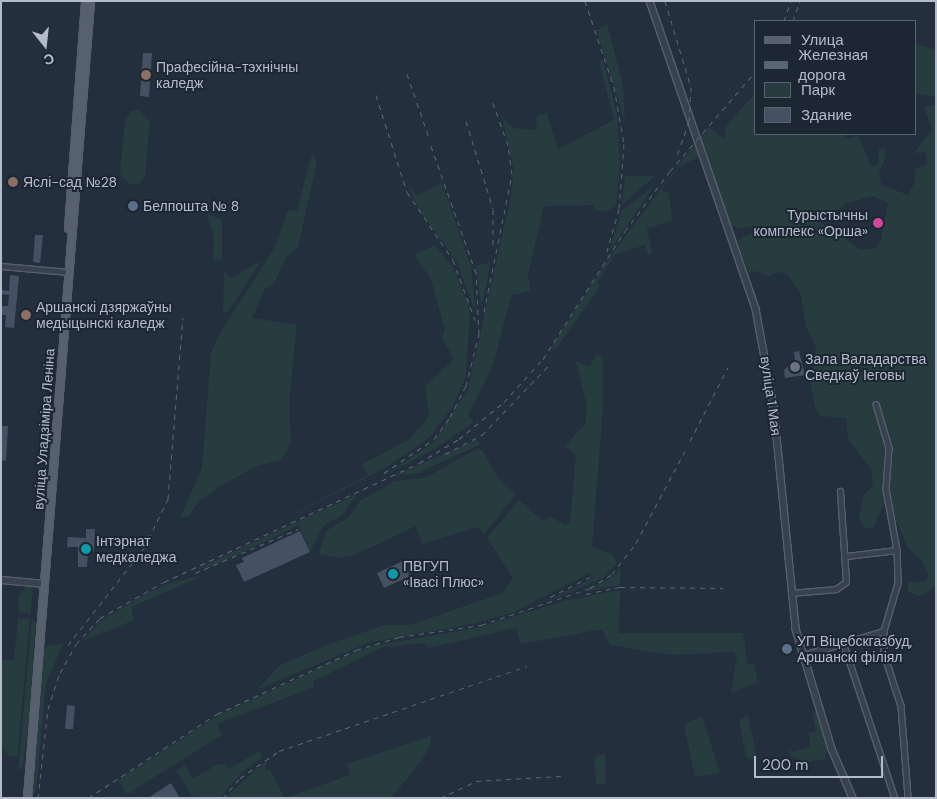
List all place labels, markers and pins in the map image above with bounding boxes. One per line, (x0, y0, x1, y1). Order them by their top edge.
place label: Прафесійна-тэхнічны каледж (156, 59, 298, 92)
marker: Прафесійна-тэхнічны каледж (140, 69, 152, 81)
place label: Яслі-сад №28 (23, 174, 117, 190)
marker: Яслі-сад №28 (7, 176, 19, 188)
place label: Белпошта № 8 (143, 198, 239, 214)
marker: Белпошта № 8 (127, 200, 139, 212)
place label: Турыстычны комплекс «Орша» (753, 207, 868, 240)
marker: Турыстычны комплекс «Орша» (872, 217, 884, 229)
place label: Аршанскі дзяржаўны медыцынскі каледж (36, 299, 172, 332)
marker: Аршанскі дзяржаўны медыцынскі каледж (20, 309, 32, 321)
place label: Зала Валадарства Сведкаў Іеговы (805, 351, 926, 384)
marker: Зала Валадарства Сведкаў Іеговы (789, 361, 801, 373)
place label: Інтэрнат медкаледжа (96, 533, 176, 566)
marker: Інтэрнат медкаледжа (80, 543, 92, 555)
place label: ПВГУП «Івасі Плюс» (403, 558, 484, 590)
marker: ПВГУП «Івасі Плюс» (387, 568, 399, 580)
place label: УП Віцебскгазбуд, Аршанскі філіял (797, 633, 912, 666)
marker: УП Віцебскгазбуд, Аршанскі філіял (781, 643, 793, 655)

